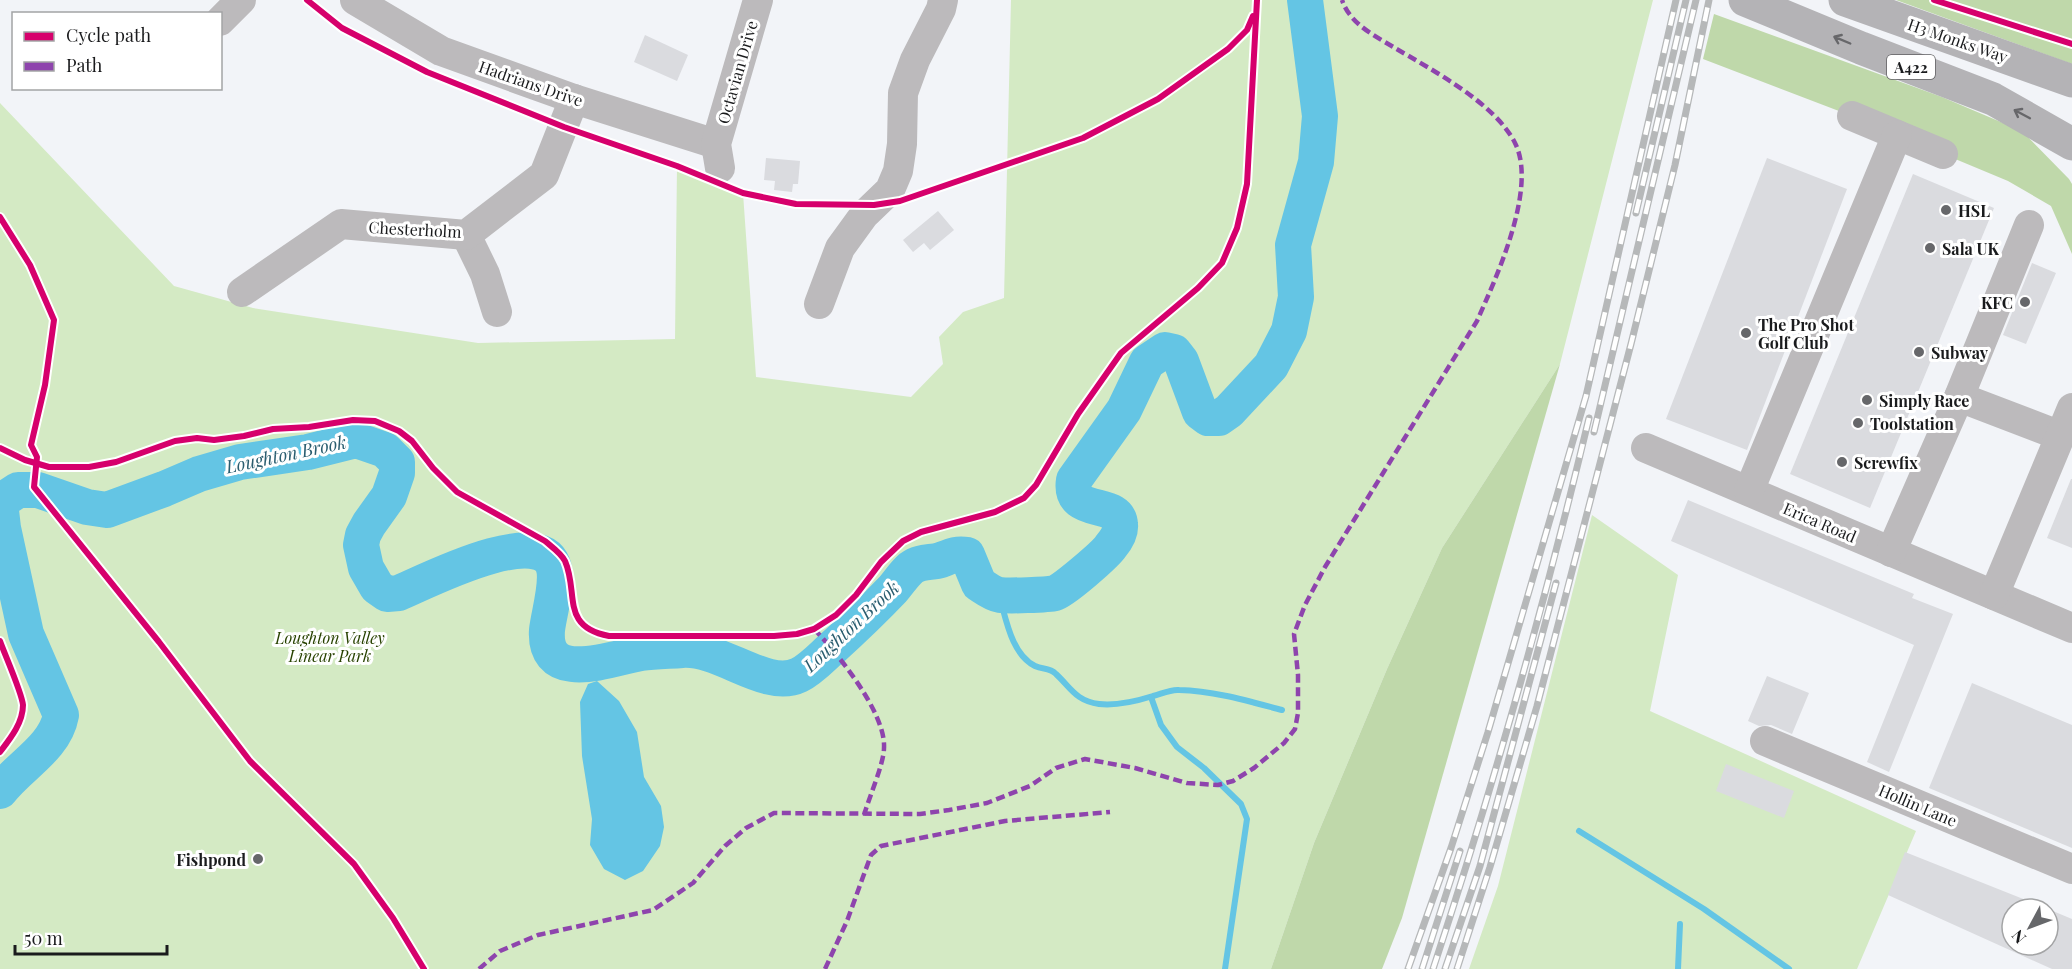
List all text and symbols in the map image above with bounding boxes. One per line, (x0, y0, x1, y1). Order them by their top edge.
legend (12, 12, 222, 90)
street label: H3 Monks Way (1905, 13, 2011, 67)
street label: Octavian Drive (712, 18, 762, 126)
text: Cycle path (66, 23, 151, 47)
one-way arrow (1833, 34, 1851, 45)
text: Path (66, 53, 103, 77)
street label: Hadrians Drive (476, 55, 586, 111)
road number: A422 (1887, 55, 1935, 79)
one-way arrow (2013, 108, 2031, 119)
place label: HSL (1958, 200, 1990, 221)
marker: HSL (1939, 203, 1953, 217)
street label: Chesterholm (368, 216, 462, 242)
place label: Sala UK (1942, 238, 2000, 259)
marker: Sala UK (1923, 241, 1937, 255)
place label: KFC (1981, 292, 2013, 313)
marker: KFC (2018, 295, 2032, 309)
place label: The Pro Shot Golf Club (1758, 314, 1854, 353)
marker: The Pro Shot Golf Club (1739, 326, 1753, 340)
place label: Subway (1931, 342, 1989, 363)
marker: Subway (1912, 345, 1926, 359)
place label: Simply Race (1879, 390, 1969, 411)
marker: Simply Race (1860, 393, 1874, 407)
place label: Toolstation (1870, 413, 1954, 434)
marker: Toolstation (1851, 416, 1865, 430)
water label: Loughton Brook (223, 430, 348, 479)
place label: Screwfix (1854, 452, 1918, 473)
marker: Screwfix (1835, 455, 1849, 469)
street label: Erica Road (1780, 497, 1860, 547)
water label: Loughton Brook (797, 575, 904, 677)
park label: Loughton Valley Linear Park (274, 627, 385, 666)
street label: Hollin Lane (1876, 779, 1960, 831)
place label: Fishpond (176, 849, 246, 870)
marker: Fishpond (251, 852, 265, 866)
north arrow (2000, 897, 2060, 957)
scale bar (15, 918, 166, 956)
text: 50 m (24, 926, 63, 950)
text: N (2006, 926, 2030, 948)

